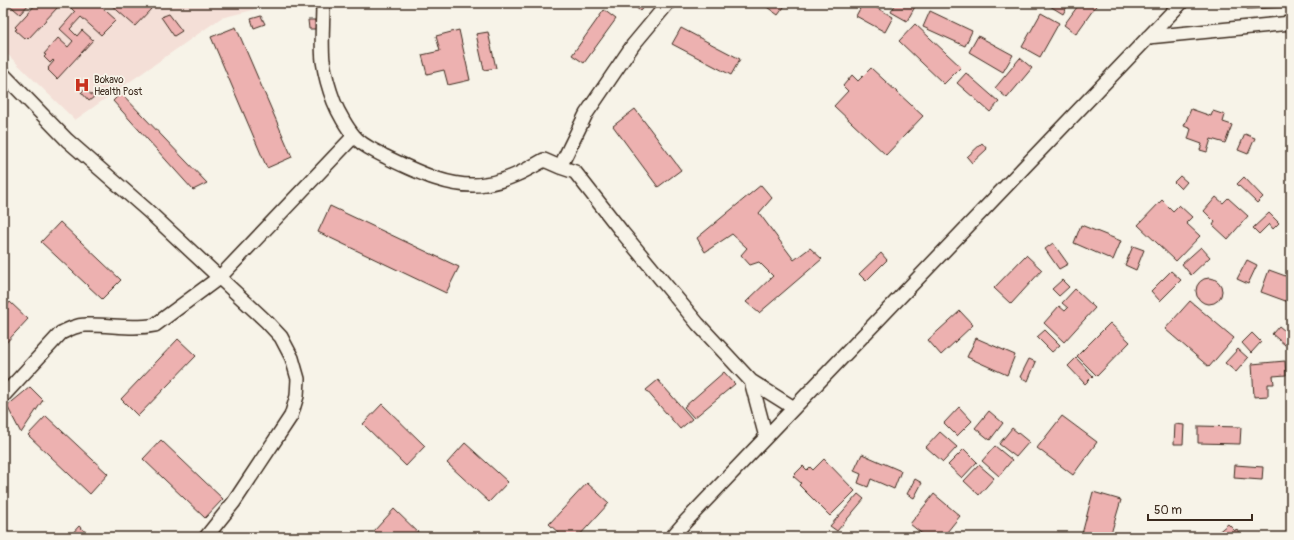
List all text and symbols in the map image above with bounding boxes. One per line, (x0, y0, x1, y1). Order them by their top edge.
place label: Bokavo Health Post (94, 74, 143, 98)
hospital icon: Bokavo Health Post (73, 76, 91, 94)
scale bar (1148, 496, 1252, 522)
text: 50 m (1154, 503, 1182, 518)

